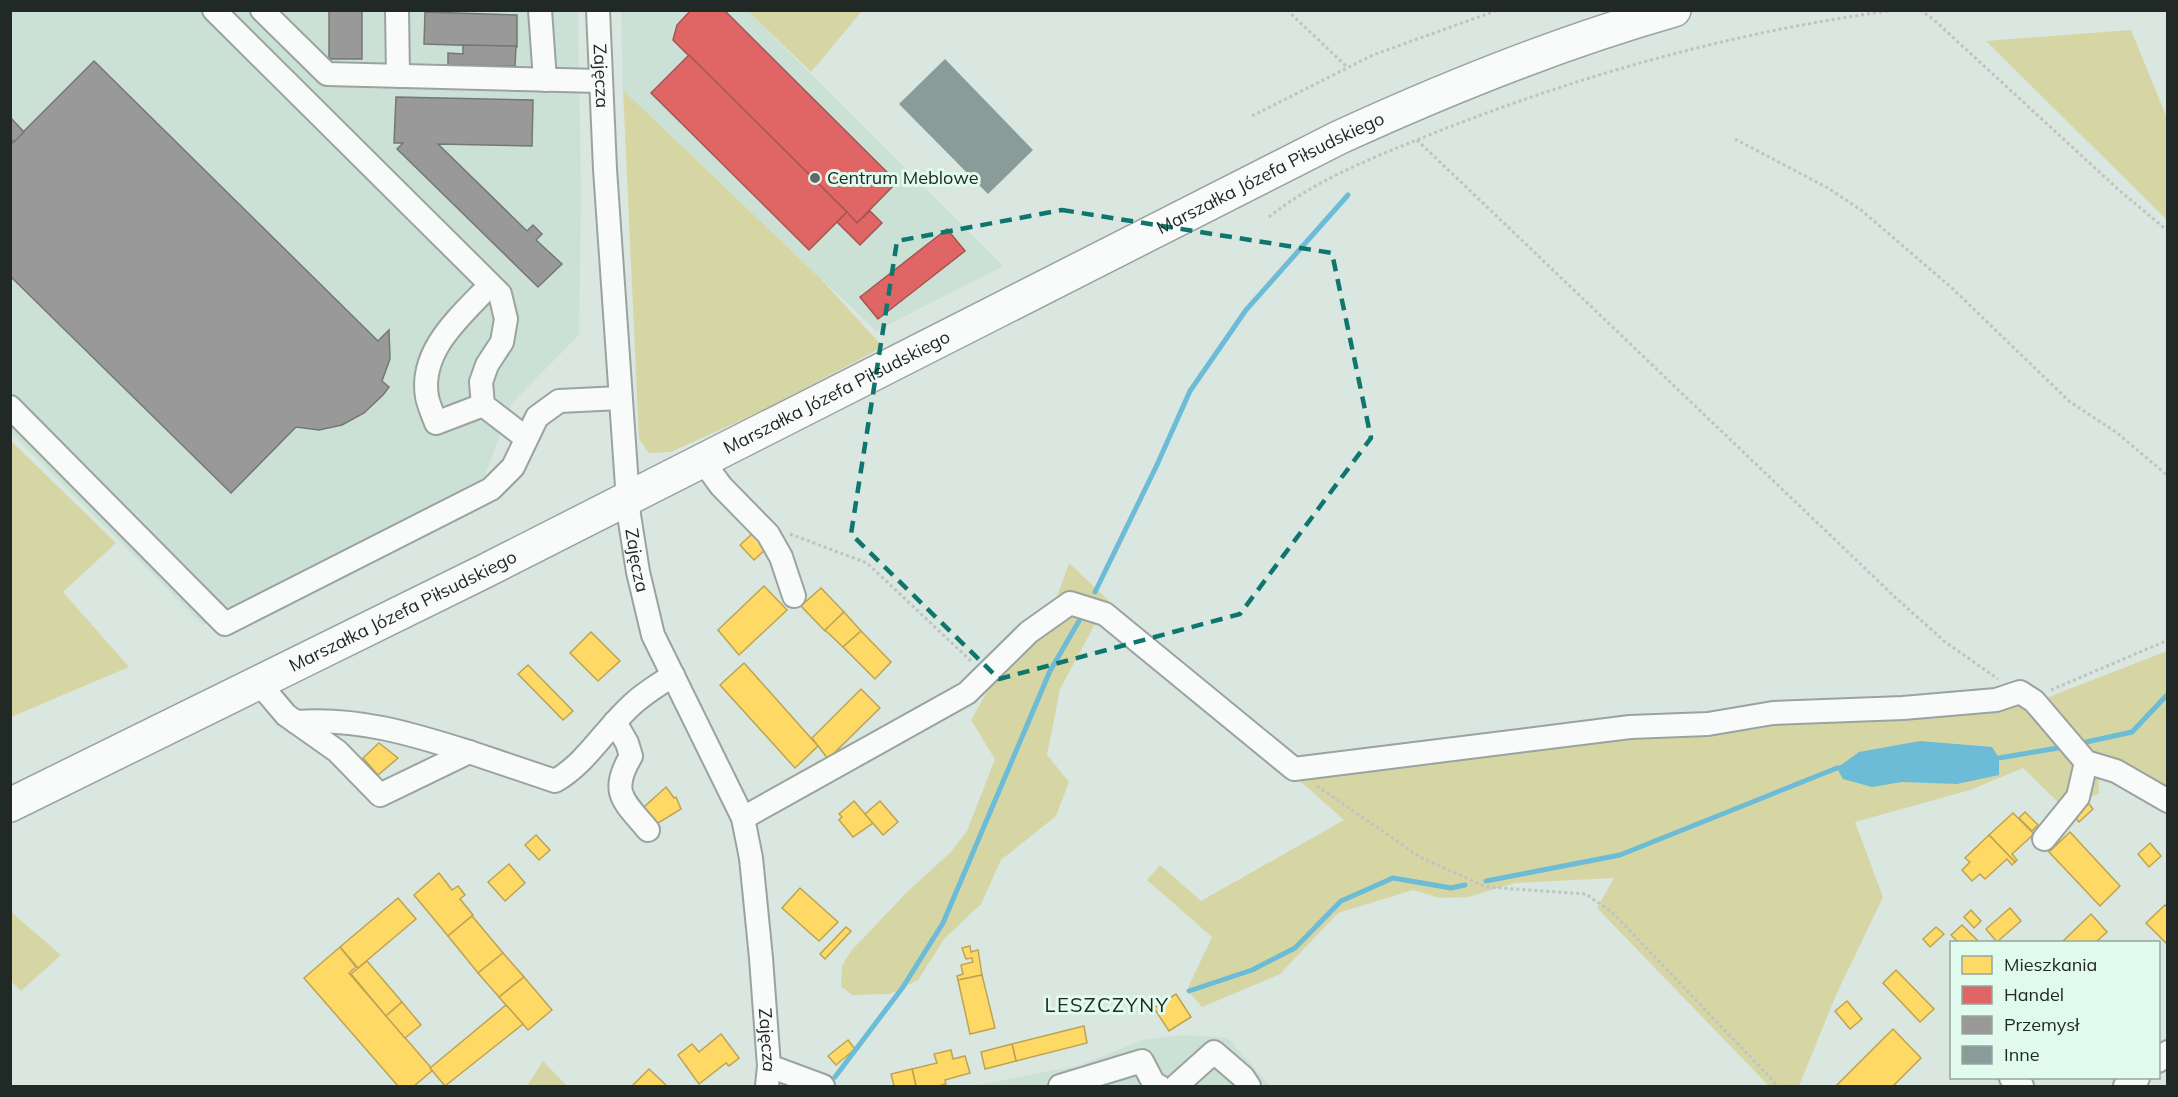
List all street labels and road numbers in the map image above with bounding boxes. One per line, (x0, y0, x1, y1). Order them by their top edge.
street label: Zajęcza (588, 43, 614, 109)
street label: Marszałka Józefa Piłsudskiego (1153, 107, 1388, 239)
street label: Marszałka Józefa Piłsudskiego (719, 325, 954, 459)
street label: Zajęcza (620, 527, 654, 595)
street label: Marszałka Józefa Piłsudskiego (285, 545, 520, 677)
street label: Zajęcza (754, 1007, 781, 1073)

